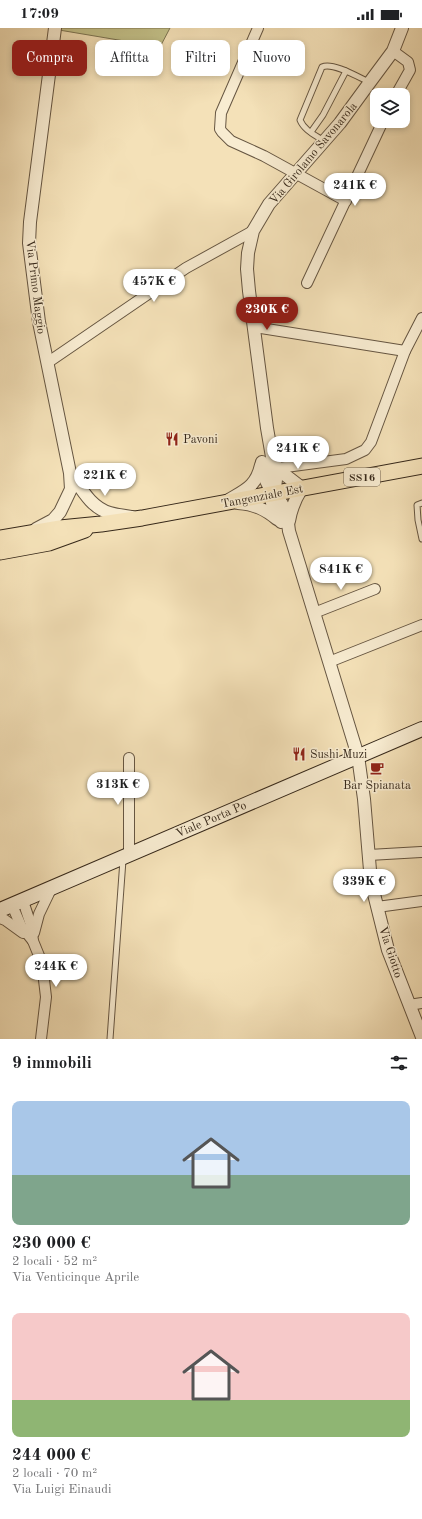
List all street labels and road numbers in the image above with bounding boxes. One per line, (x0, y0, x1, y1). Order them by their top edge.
street label: Via Girolamo Savonarola (268, 100, 360, 207)
street label: Via Primo Maggio (23, 239, 47, 335)
road number: SS16 (344, 468, 380, 486)
street label: Tangenziale Est (220, 483, 304, 511)
street label: Viale Porta Po (174, 800, 248, 840)
street label: Via Giotto (376, 925, 404, 980)

